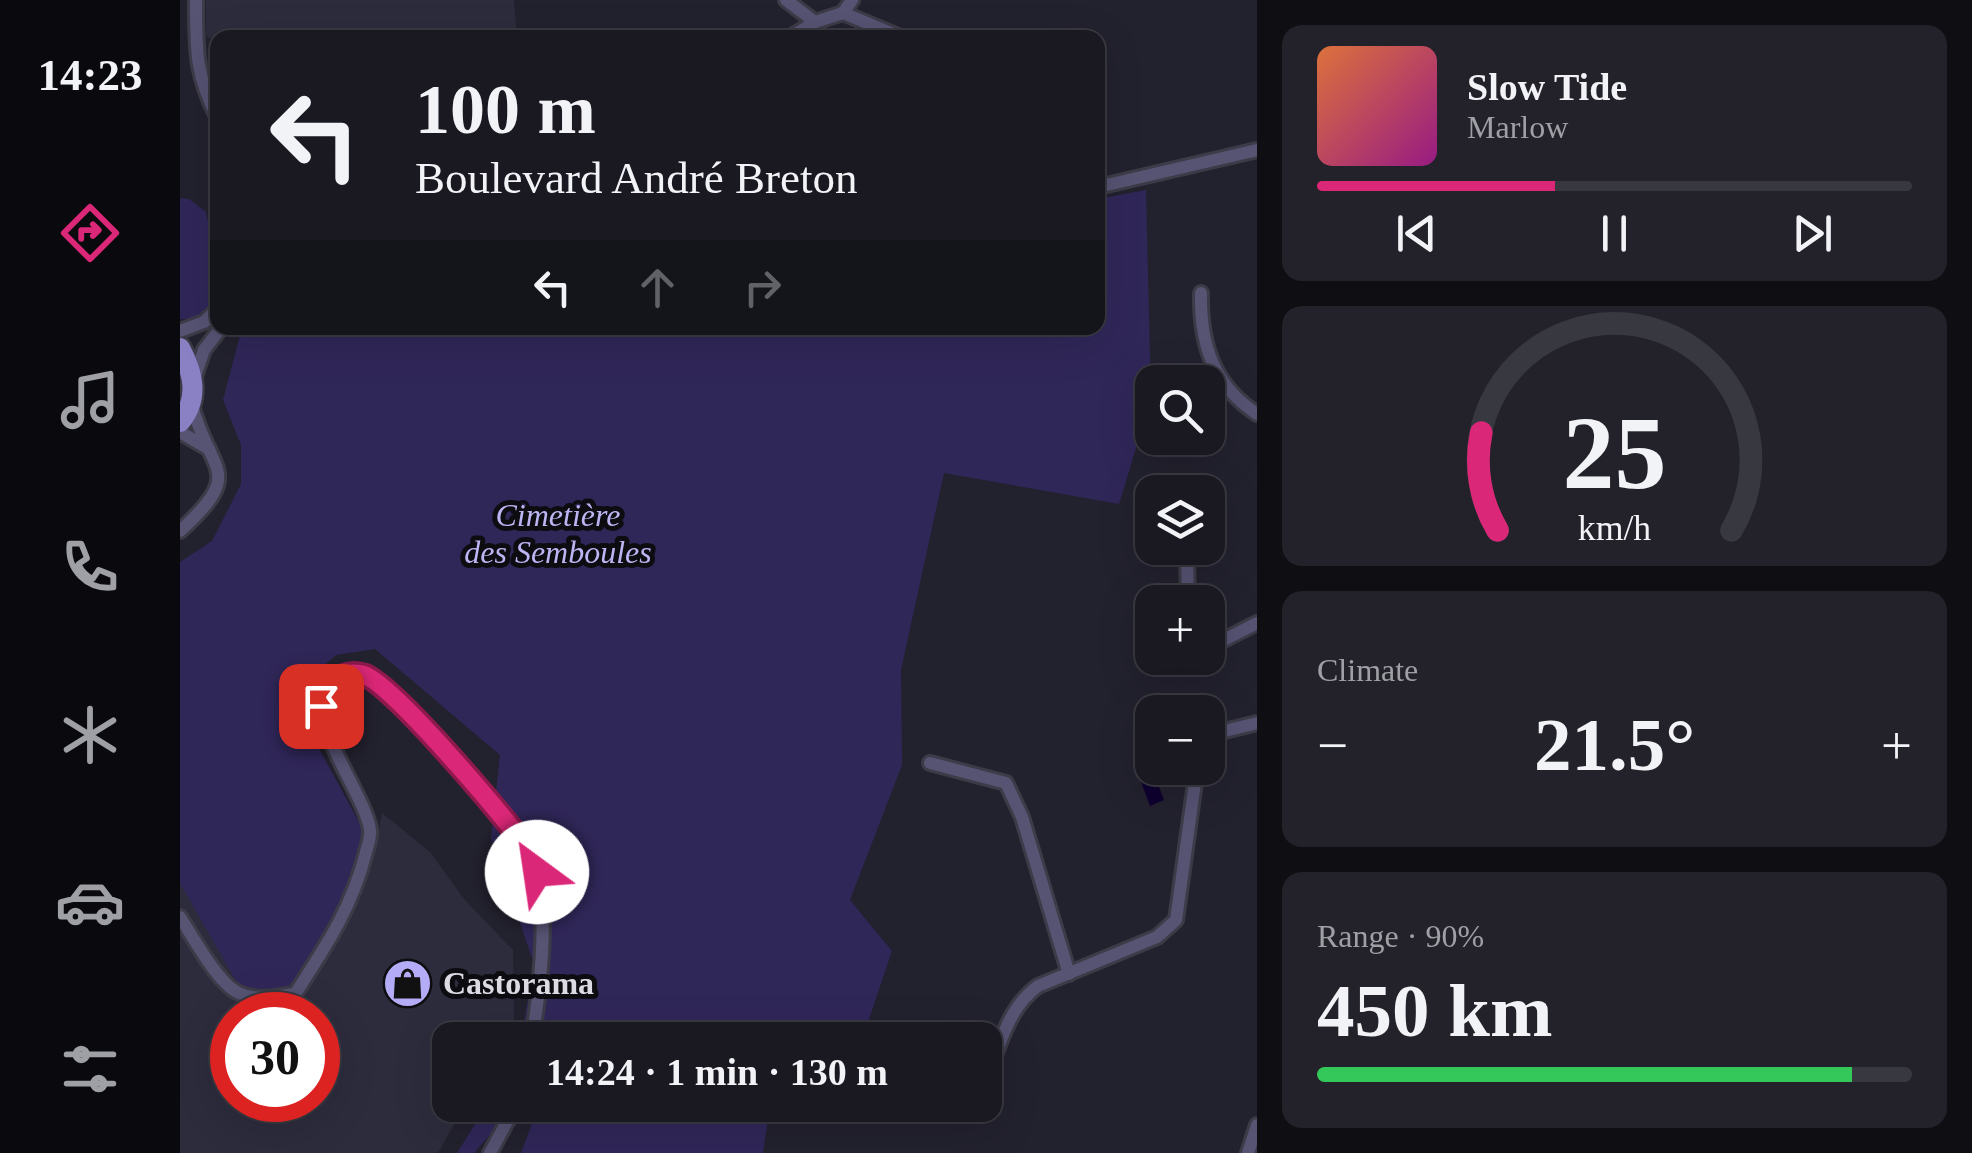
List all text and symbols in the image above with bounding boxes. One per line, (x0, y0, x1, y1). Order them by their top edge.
text: 14:23 (38, 50, 143, 100)
text: Slow Tide (1467, 66, 1627, 108)
icon: left (250, 70, 380, 200)
text: 100 m (415, 71, 596, 148)
text: Marlow (1467, 109, 1568, 145)
text: Boulevard André Breton (415, 153, 857, 203)
icon: directions (55, 198, 125, 268)
icon: previous (1389, 206, 1444, 261)
icon: pause (1587, 206, 1642, 261)
icon: next (1785, 206, 1840, 261)
icon: left (525, 260, 580, 315)
icon: ahead (630, 260, 685, 315)
icon: right (735, 260, 790, 315)
icon: music (55, 365, 125, 435)
map controls (1135, 365, 1225, 785)
button: search (1135, 365, 1225, 455)
text: 25 (1563, 395, 1667, 510)
button: layers (1135, 475, 1225, 565)
park label: Cimetière des Semboules (464, 497, 652, 570)
text: km/h (1578, 508, 1651, 548)
icon: phone (55, 532, 125, 602)
button: + (1135, 585, 1225, 675)
text: Climate (1317, 652, 1418, 688)
pin (279, 664, 364, 749)
icon: arrive (294, 679, 349, 734)
button: − (1135, 695, 1225, 785)
icon: climate (55, 700, 125, 770)
text: 21.5° (1534, 703, 1695, 786)
text: − (1317, 715, 1348, 776)
text: + (1881, 715, 1912, 776)
position arrow (485, 820, 589, 924)
icon: car (55, 867, 125, 937)
text: Range · 90% (1317, 918, 1484, 954)
shop icon: Castorama (382, 957, 434, 1009)
place label: Castorama (443, 965, 594, 1001)
text: 450 km (1317, 969, 1552, 1052)
speed limit sign: 30 (210, 992, 340, 1122)
icon: filters (55, 1034, 125, 1104)
text: 14:24 · 1 min · 130 m (546, 1051, 888, 1093)

